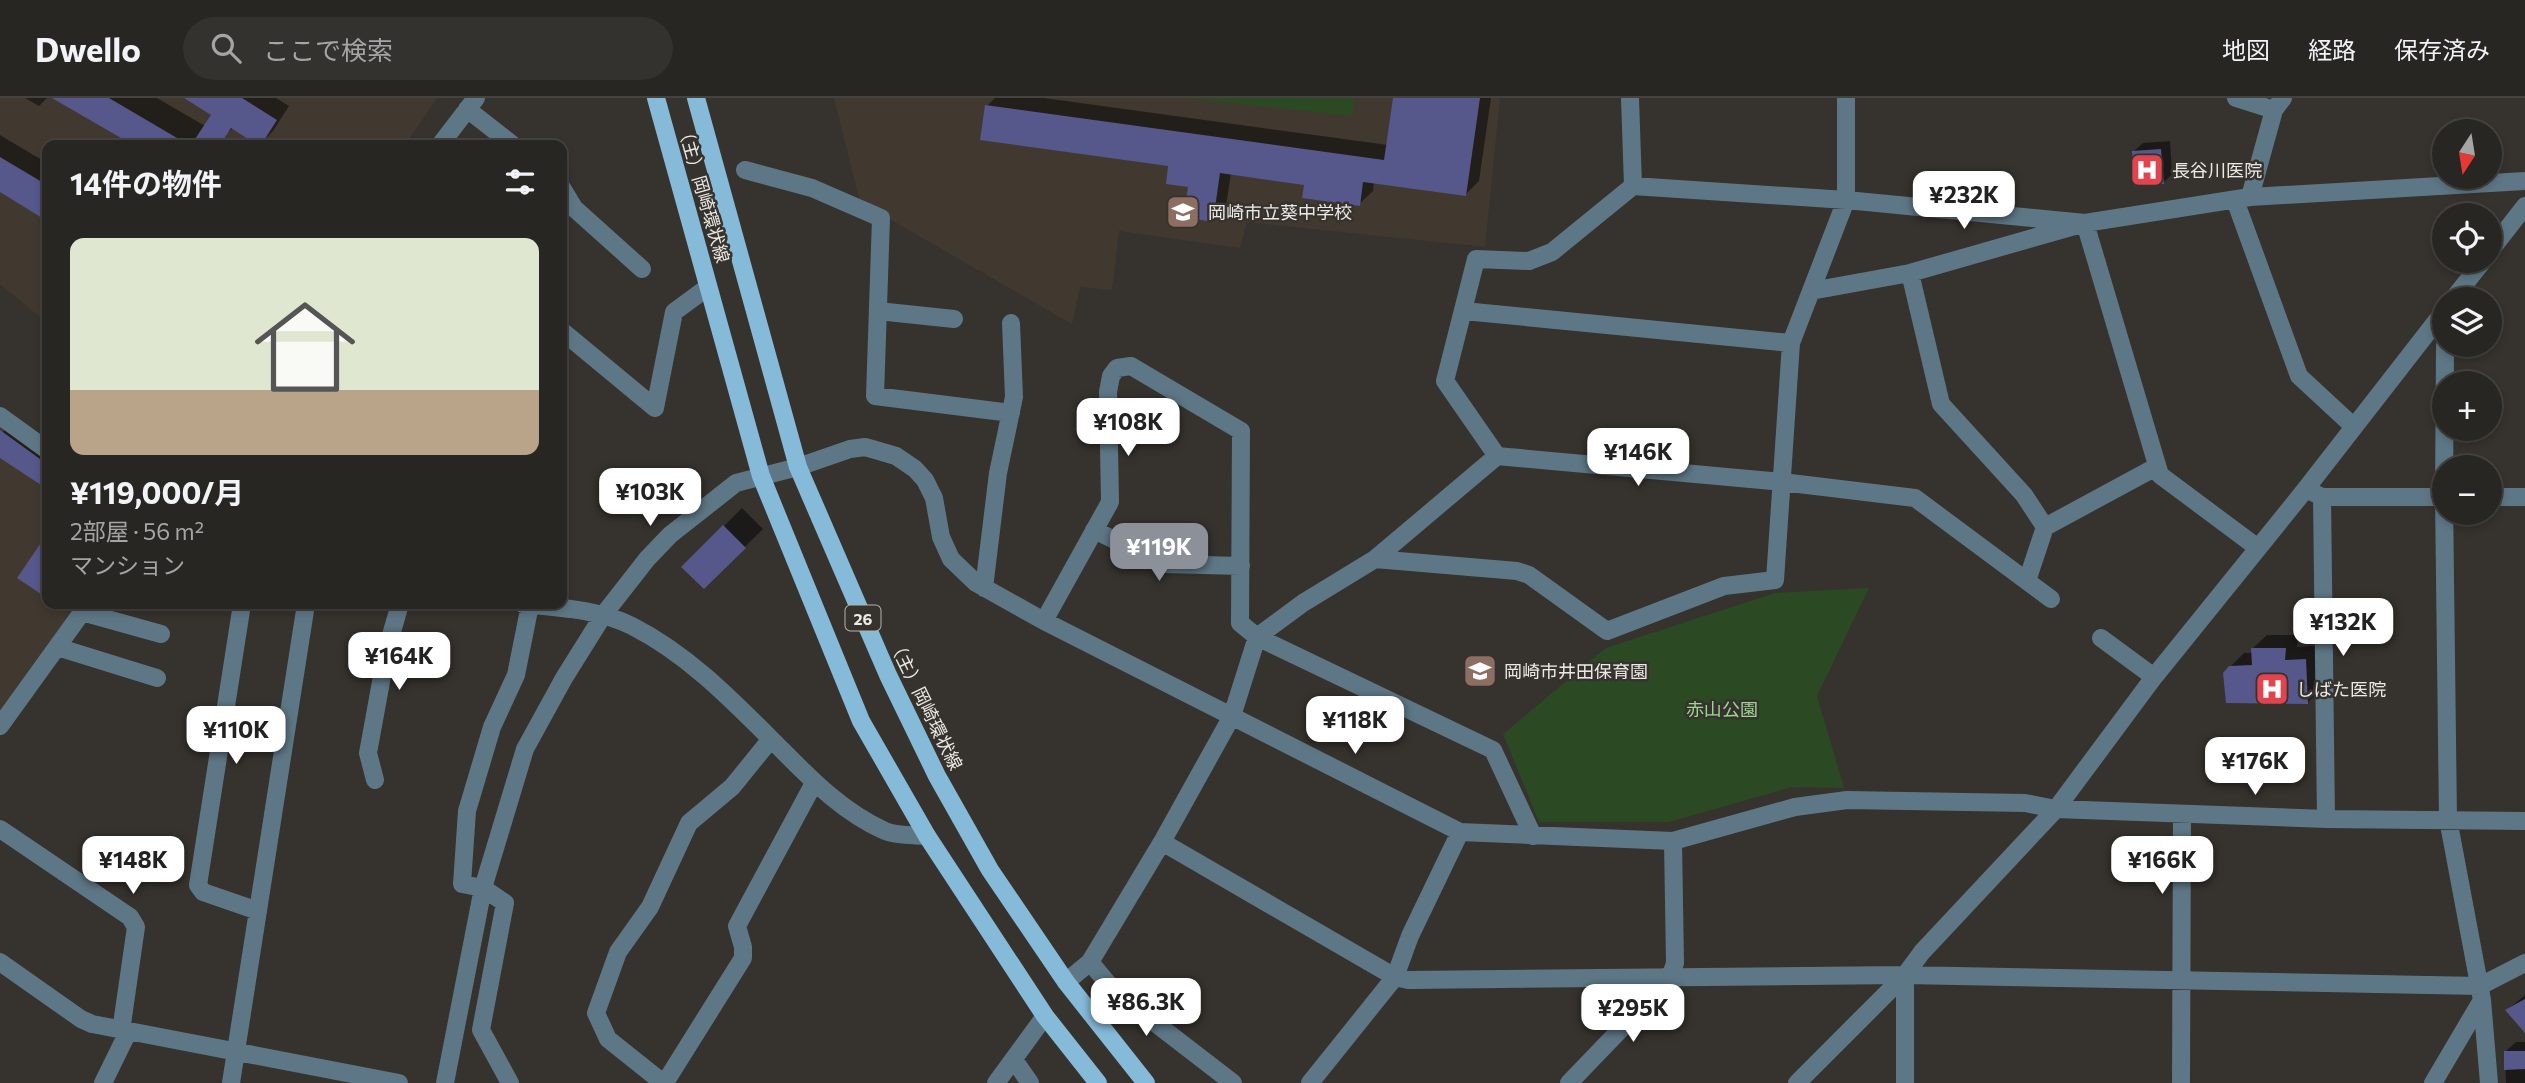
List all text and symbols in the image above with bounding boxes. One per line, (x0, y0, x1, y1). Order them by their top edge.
search box (183, 17, 673, 80)
text: Dwello (35, 28, 141, 69)
icon: search (207, 29, 245, 67)
text: ここで検索 (263, 34, 393, 65)
text: 地図 (2222, 35, 2270, 64)
text: 経路 (2308, 35, 2356, 64)
text: 保存済み (2394, 35, 2490, 64)
north arrow (2432, 119, 2502, 189)
map controls (2432, 119, 2502, 525)
street label: （主）岡崎環状線 (674, 121, 734, 265)
hospital icon: 長谷川医院 (2128, 151, 2166, 189)
place label: 長谷川医院 (2172, 159, 2262, 181)
icon: filters (501, 163, 539, 201)
text: 14件の物件 (70, 164, 222, 201)
pin: ¥232K (1915, 172, 2013, 231)
text: ¥232K (1929, 180, 1999, 208)
school or university icon: 岡崎市立葵中学校 (1164, 193, 1202, 231)
place label: 岡崎市立葵中学校 (1208, 201, 1352, 223)
button: locate (2432, 203, 2502, 273)
icon: home (242, 284, 368, 410)
button: layers (2432, 287, 2502, 357)
button: + (2432, 371, 2502, 441)
pin: ¥108K (1079, 398, 1177, 458)
text: ¥108K (1093, 407, 1163, 435)
pin: ¥146K (1589, 428, 1687, 488)
text: ¥146K (1603, 437, 1673, 465)
button: − (2432, 455, 2502, 525)
pin: ¥103K (601, 468, 699, 528)
text: ¥119,000/月 (70, 473, 244, 510)
text: ¥103K (615, 477, 685, 505)
text: 2部屋 · 56 m² (70, 517, 204, 545)
pin: ¥119K (1110, 524, 1208, 583)
text: ¥119K (1126, 532, 1192, 560)
text: マンション (70, 551, 185, 579)
pin: ¥132K (2294, 598, 2392, 658)
road number: 26 (846, 606, 880, 631)
text: ¥132K (2309, 607, 2377, 635)
pin: ¥164K (350, 632, 448, 692)
street label: （主）岡崎環状線 (885, 634, 967, 774)
text: ¥164K (364, 641, 434, 669)
school or university icon: 岡崎市井田保育園 (1461, 652, 1499, 690)
place label: 岡崎市井田保育園 (1504, 660, 1648, 682)
hospital icon: しばた医院 (2253, 670, 2291, 708)
place label: しばた医院 (2296, 678, 2386, 700)
pin: ¥118K (1306, 696, 1404, 756)
park label: 赤山公園 (1686, 698, 1758, 720)
text: ¥118K (1322, 705, 1388, 733)
pin: ¥110K (187, 706, 285, 766)
text: ¥110K (203, 715, 269, 743)
pin: ¥176K (2206, 738, 2304, 797)
text: ¥176K (2221, 746, 2289, 774)
pin: ¥148K (84, 836, 182, 896)
pin: ¥166K (2113, 836, 2211, 896)
text: ¥148K (98, 845, 168, 873)
text: ¥166K (2127, 845, 2197, 873)
pin: ¥86.3K (1089, 978, 1203, 1038)
pin: ¥295K (1584, 984, 1682, 1044)
text: ¥86.3K (1107, 987, 1185, 1015)
text: ¥295K (1597, 993, 1669, 1021)

